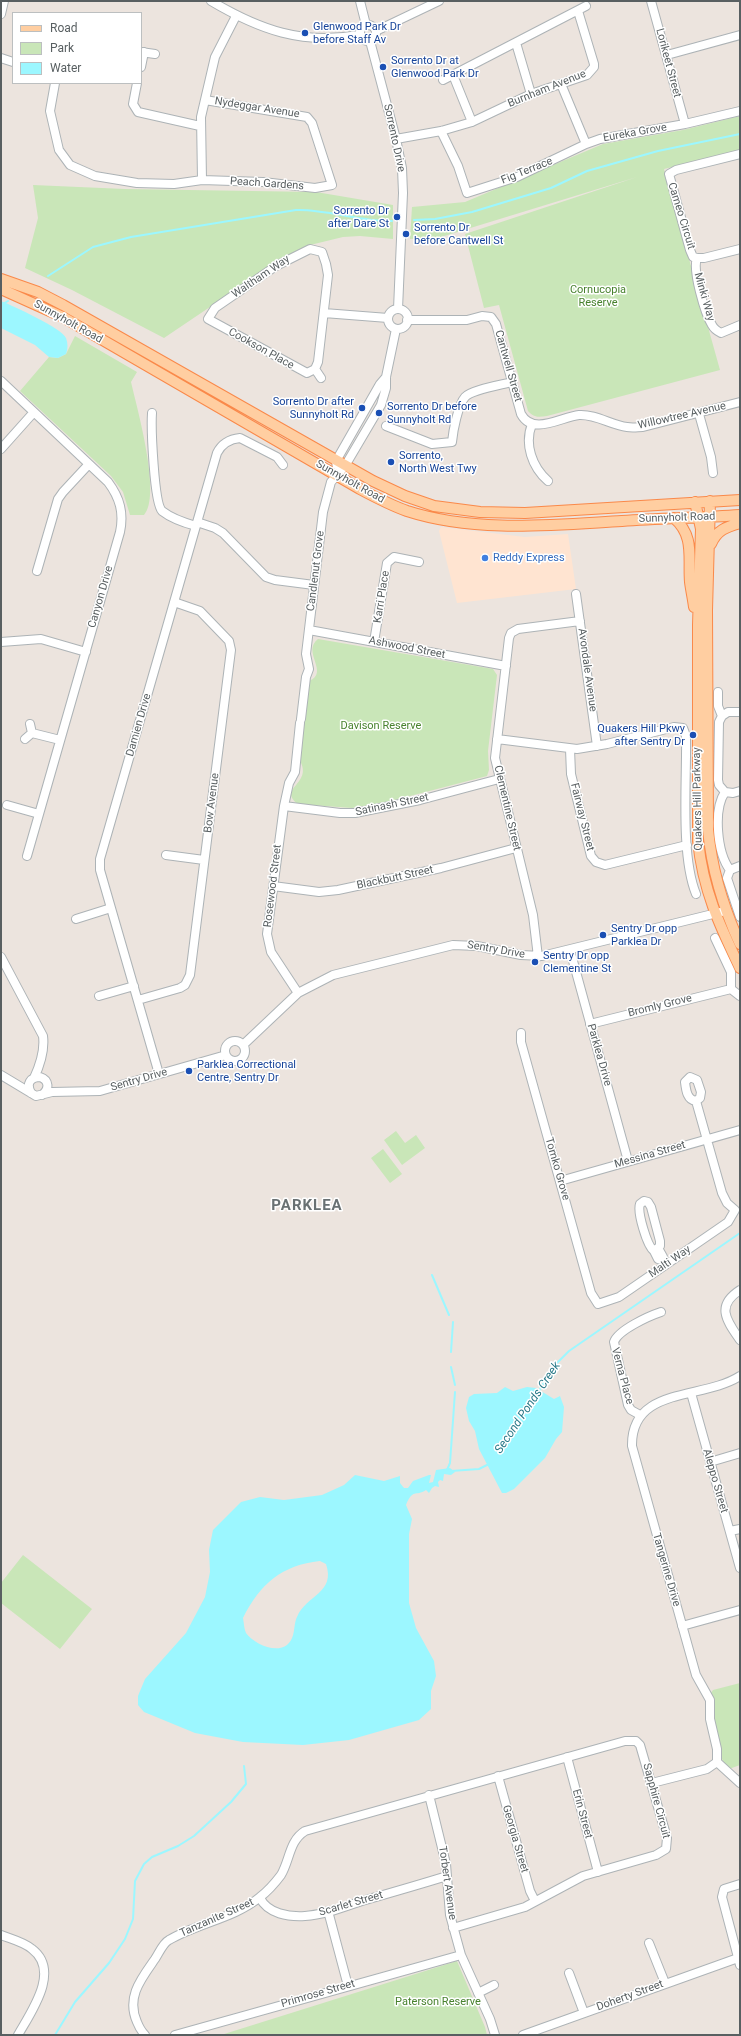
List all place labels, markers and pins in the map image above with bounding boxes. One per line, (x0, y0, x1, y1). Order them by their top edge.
place label: Glenwood Park Dr before Staff Av (313, 20, 401, 46)
marker: Glenwood Park Dr before Staff Av (300, 28, 310, 38)
place label: Sorrento Dr at Glenwood Park Dr (391, 54, 479, 80)
marker: Sorrento Dr at Glenwood Park Dr (378, 62, 388, 72)
place label: Sorrento Dr after Dare St (328, 204, 389, 230)
marker: Sorrento Dr after Dare St (392, 212, 402, 222)
place label: Sorrento Dr before Cantwell St (414, 221, 503, 247)
marker: Sorrento Dr before Cantwell St (401, 229, 411, 239)
place label: Sorrento Dr after Sunnyholt Rd (273, 395, 354, 421)
place label: Sorrento Dr before Sunnyholt Rd (387, 400, 477, 426)
marker: Sorrento Dr after Sunnyholt Rd (357, 403, 367, 413)
marker: Sorrento Dr before Sunnyholt Rd (374, 408, 384, 418)
place label: Sorrento, North West Twy (399, 449, 477, 475)
marker: Sorrento, North West Twy (386, 457, 396, 467)
place label: Reddy Express (493, 551, 565, 565)
marker: Reddy Express (480, 553, 490, 563)
place label: Quakers Hill Pkwy after Sentry Dr (597, 722, 685, 748)
marker: Quakers Hill Pkwy after Sentry Dr (688, 730, 698, 740)
place label: Sentry Dr opp Parklea Dr (611, 922, 677, 948)
marker: Sentry Dr opp Parklea Dr (598, 930, 608, 940)
place label: Sentry Dr opp Clementine St (543, 949, 611, 975)
marker: Sentry Dr opp Clementine St (530, 957, 540, 967)
place label: Parklea Correctional Centre, Sentry Dr (197, 1058, 296, 1084)
marker: Parklea Correctional Centre, Sentry Dr (184, 1066, 194, 1076)

